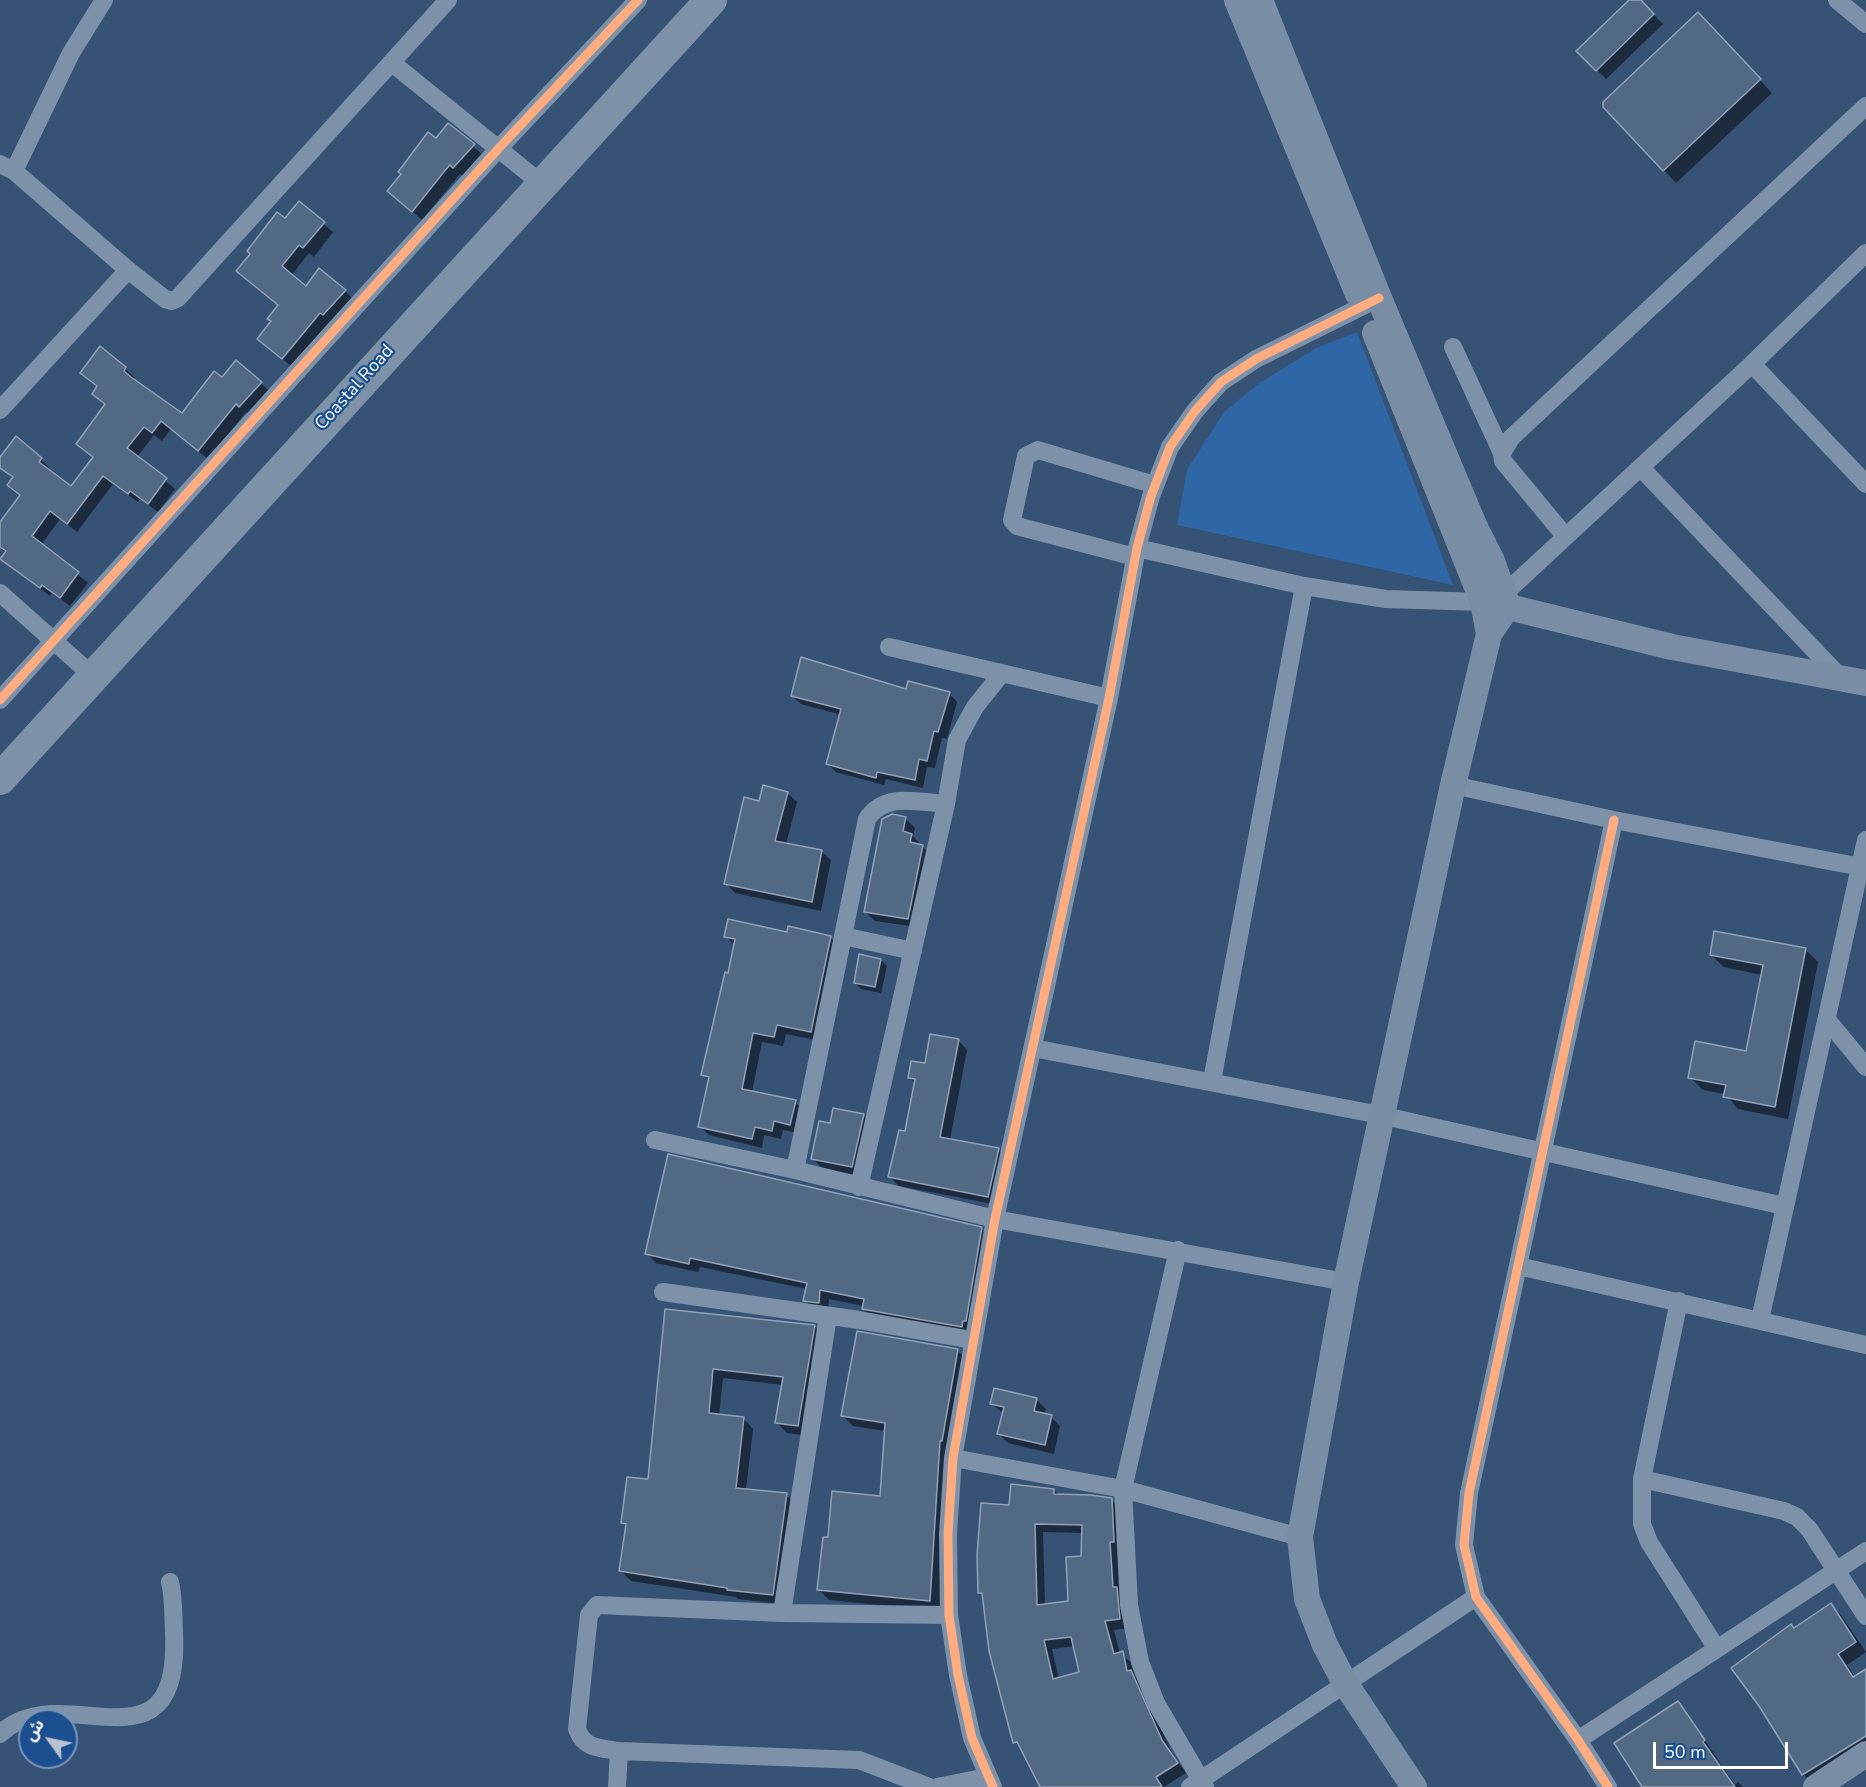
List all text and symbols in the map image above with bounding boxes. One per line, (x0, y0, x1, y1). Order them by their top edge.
street label: Coastal Road (311, 341, 399, 435)
north arrow (18, 1709, 78, 1769)
text: ش (19, 1715, 50, 1745)
scale bar (1656, 1730, 1791, 1768)
text: 50 m (1664, 1740, 1706, 1764)

